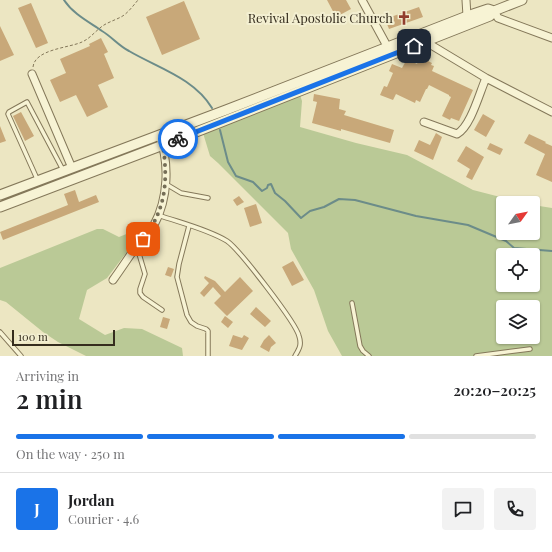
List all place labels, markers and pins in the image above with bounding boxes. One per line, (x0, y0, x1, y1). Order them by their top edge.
place label: Revival Apostolic Church (248, 9, 393, 26)
church icon: Revival Apostolic Church (396, 10, 412, 26)
pin (397, 29, 431, 63)
pin (126, 222, 160, 256)

